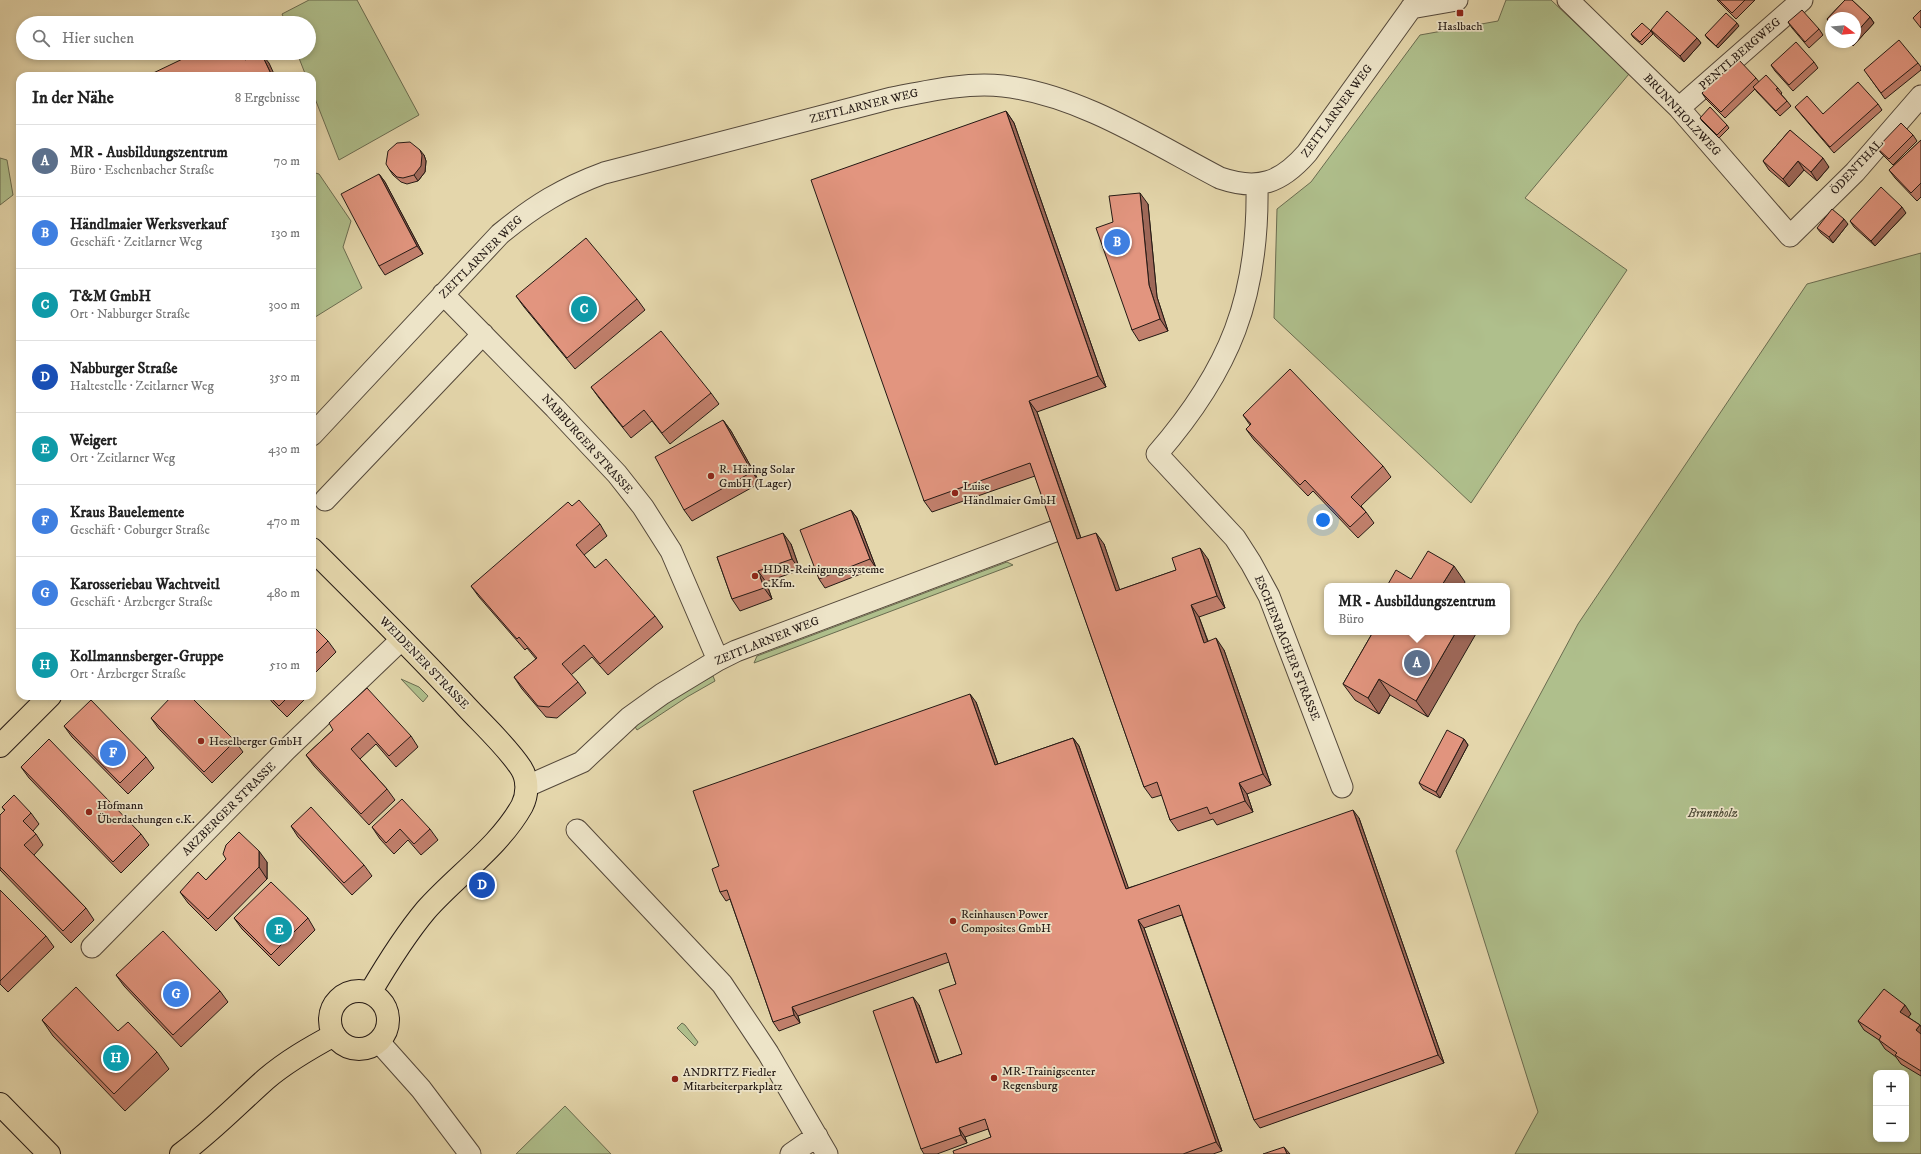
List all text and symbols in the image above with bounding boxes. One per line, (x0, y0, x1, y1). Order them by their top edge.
marker: Haslbach (1455, 8, 1465, 18)
north arrow (1825, 12, 1861, 48)
street label: PENTLBERGWEG (1696, 14, 1784, 94)
search box (16, 16, 316, 60)
place label: Haslbach (1438, 19, 1483, 34)
icon: search (30, 27, 52, 49)
text: Hier suchen (62, 29, 134, 48)
street label: ZEITLARNER WEG (1298, 61, 1376, 161)
street label: BRUNNHOLZWEG (1640, 71, 1724, 160)
street label: ZEITLARNER WEG (808, 85, 920, 127)
text: In der Nähe (32, 87, 114, 109)
text: 8 Ergebnisse (235, 90, 300, 106)
street label: ÖDENTHAL (1827, 136, 1887, 198)
text: MR - Ausbildungszentrum (70, 143, 228, 162)
text: A (41, 153, 49, 169)
text: 70 m (274, 153, 300, 169)
text: Büro · Eschenbacher Straße (70, 162, 214, 178)
street label: ZEITLARNER WEG (436, 212, 526, 302)
text: Händlmaier Werksverkauf (70, 215, 227, 234)
text: B (41, 225, 49, 241)
text: 130 m (271, 225, 300, 241)
pin: B (1104, 227, 1130, 257)
text: Geschäft · Zeitlarner Weg (70, 234, 202, 250)
text: T&M GmbH (70, 287, 151, 306)
pin: C (571, 294, 597, 324)
text: C (41, 297, 49, 313)
text: 300 m (269, 297, 300, 313)
text: Ort · Nabburger Straße (70, 306, 190, 322)
text: Nabburger Straße (70, 359, 177, 378)
text: D (40, 369, 50, 385)
text: 350 m (269, 369, 300, 385)
text: Haltestelle · Zeitlarner Weg (70, 378, 214, 394)
street label: NABBURGER STRASSE (538, 391, 636, 497)
text: Weigert (70, 431, 117, 450)
text: E (40, 441, 50, 457)
text: 430 m (268, 441, 300, 457)
text: Ort · Zeitlarner Weg (70, 450, 175, 466)
place label: R. Häring Solar GmbH (Lager) (719, 462, 796, 491)
marker: R. Häring Solar GmbH (Lager) (706, 471, 716, 481)
place label: Luise Händlmaier GmbH (963, 479, 1056, 508)
marker: Luise Händlmaier GmbH (950, 488, 960, 498)
text: Kraus Bauelemente (70, 503, 184, 522)
your location (1313, 510, 1333, 530)
text: F (41, 513, 49, 529)
text: 470 m (267, 513, 300, 529)
text: Geschäft · Coburger Straße (70, 522, 210, 538)
place label: HDR-Reinigungssysteme e.Kfm. (763, 562, 884, 591)
marker: HDR-Reinigungssysteme e.Kfm. (750, 571, 760, 581)
street label: ESCHENBACHER STRASSE (1251, 573, 1323, 723)
text: Karosseriebau Wachtveitl (70, 575, 220, 594)
popup (1324, 583, 1510, 635)
text: G (40, 585, 50, 601)
text: 480 m (266, 585, 300, 601)
text: MR - Ausbildungszentrum (1338, 592, 1496, 611)
text: Geschäft · Arzberger Straße (70, 594, 213, 610)
text: Büro (1338, 611, 1364, 627)
street label: WEIDENER STRASSE (375, 613, 472, 713)
street label: ZEITLARNER WEG (713, 613, 822, 669)
text: Kollmannsberger-Gruppe (70, 647, 224, 666)
pin: A (1404, 648, 1430, 678)
text: H (40, 657, 50, 673)
text: 510 m (269, 657, 300, 673)
text: Ort · Arzberger Straße (70, 666, 186, 682)
place label: Heselberger GmbH (209, 734, 302, 749)
marker: Heselberger GmbH (196, 736, 206, 746)
pin: F (100, 738, 126, 768)
street label: ARZBERGER STRASSE (179, 759, 279, 859)
place label: Hofmann Überdachungen e.K. (97, 798, 195, 827)
park label: Brunnholz (1687, 806, 1738, 821)
marker: Hofmann Überdachungen e.K. (84, 807, 94, 817)
pin: D (469, 870, 495, 900)
place label: Reinhausen Power Composites GmbH (961, 907, 1051, 936)
pin: E (266, 915, 292, 945)
marker: Reinhausen Power Composites GmbH (948, 916, 958, 926)
pin: G (163, 979, 189, 1009)
pin: H (103, 1043, 129, 1073)
place label: MR-Trainigscenter Regensburg (1002, 1064, 1096, 1093)
place label: ANDRITZ Fiedler Mitarbeiterparkplatz (683, 1065, 782, 1094)
map controls (1873, 1070, 1909, 1142)
button: + (1873, 1070, 1909, 1106)
marker: MR-Trainigscenter Regensburg (989, 1073, 999, 1083)
marker: ANDRITZ Fiedler Mitarbeiterparkplatz (670, 1074, 680, 1084)
button: − (1873, 1106, 1909, 1142)

